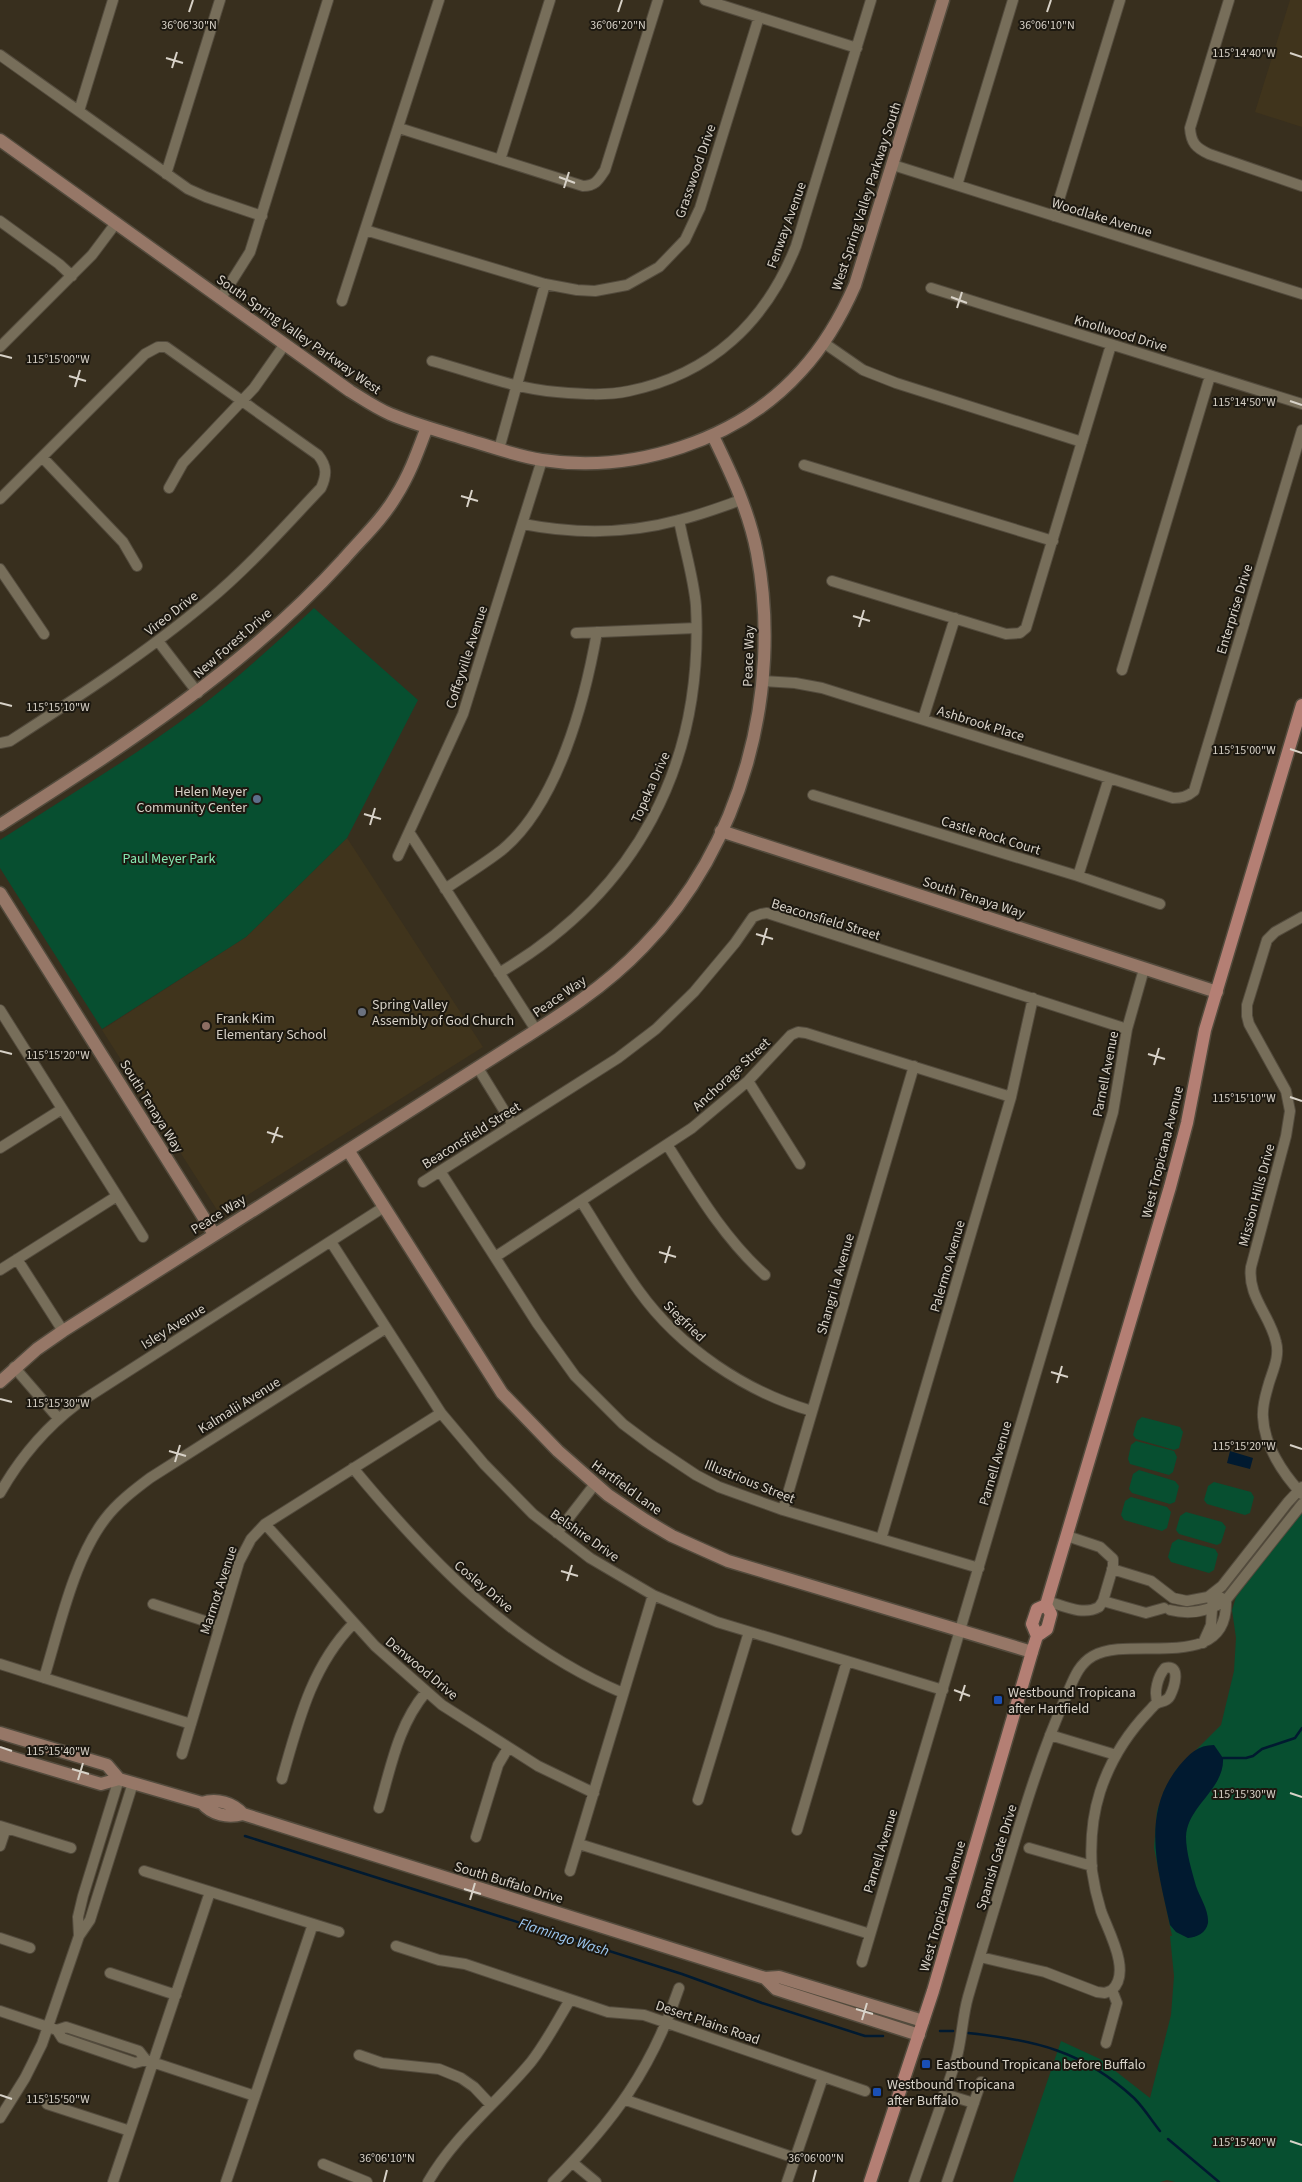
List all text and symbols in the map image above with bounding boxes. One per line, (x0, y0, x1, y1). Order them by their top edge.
text: 36°06'30"N (161, 17, 217, 34)
text: 36°06'20"N (590, 17, 646, 34)
text: 36°06'10"N (1019, 17, 1075, 34)
text: 115°14'40"W (1212, 45, 1276, 62)
street label: West Spring Valley Parkway South (827, 99, 907, 293)
street label: Grasswood Drive (671, 122, 721, 221)
street label: Fenway Avenue (762, 179, 812, 271)
street label: Woodlake Avenue (1049, 193, 1154, 243)
street label: South Spring Valley Parkway West (212, 270, 385, 400)
street label: Knollwood Drive (1072, 310, 1170, 358)
text: 115°15'00"W (26, 351, 90, 368)
text: 115°14'50"W (1212, 394, 1276, 411)
street label: Enterprise Drive (1212, 562, 1258, 657)
street label: Vireo Drive (141, 586, 203, 641)
street label: Coffeyville Avenue (441, 603, 493, 711)
street label: New Forest Drive (189, 604, 276, 684)
street label: Peace Way (738, 624, 760, 687)
text: 115°15'10"W (26, 699, 90, 716)
street label: Ashbrook Place (935, 701, 1027, 747)
text: 115°15'00"W (1212, 742, 1276, 759)
street label: Topeka Drive (626, 749, 675, 826)
place label: Helen Meyer Community Center (136, 782, 247, 818)
marker: Helen Meyer Community Center (251, 793, 263, 805)
street label: Castle Rock Court (939, 811, 1043, 861)
park label: Paul Meyer Park (123, 849, 215, 869)
street label: South Tenaya Way (920, 872, 1028, 924)
street label: Beaconsfield Street (769, 894, 883, 946)
street label: Peace Way (529, 971, 591, 1023)
place label: Spring Valley Assembly of God Church (372, 995, 514, 1031)
marker: Spring Valley Assembly of God Church (356, 1006, 368, 1018)
place label: Frank Kim Elementary School (216, 1009, 327, 1045)
marker: Frank Kim Elementary School (200, 1020, 212, 1032)
street label: Parnell Avenue (1088, 1030, 1124, 1119)
street label: Anchorage Street (688, 1033, 775, 1116)
text: 115°15'20"W (26, 1047, 90, 1064)
street label: South Tenaya Way (114, 1056, 188, 1157)
street label: West Tropicana Avenue (1137, 1084, 1189, 1220)
text: 115°15'10"W (1212, 1090, 1276, 1107)
street label: Beaconsfield Street (418, 1097, 525, 1174)
street label: Mission Hills Drive (1234, 1142, 1280, 1249)
street label: Peace Way (187, 1190, 250, 1240)
street label: Palermo Avenue (925, 1218, 971, 1315)
street label: Shangri la Avenue (812, 1231, 860, 1337)
street label: Siegfried (659, 1297, 710, 1347)
street label: Isley Avenue (137, 1299, 210, 1355)
street label: Kalmalii Avenue (194, 1372, 285, 1439)
text: 115°15'30"W (26, 1395, 90, 1412)
street label: Parnell Avenue (974, 1419, 1018, 1508)
text: 115°15'20"W (1212, 1438, 1276, 1455)
street label: Hartfield Lane (587, 1455, 666, 1520)
street label: Illustrious Street (701, 1455, 798, 1509)
street label: Belshire Drive (546, 1505, 623, 1567)
street label: Marmot Avenue (195, 1544, 243, 1637)
street label: Cosley Drive (449, 1556, 517, 1617)
street label: Denwood Drive (381, 1632, 462, 1705)
place label: Westbound Tropicana after Hartfield (1008, 1683, 1136, 1719)
marker: Westbound Tropicana after Hartfield (992, 1694, 1004, 1706)
text: 115°15'40"W (26, 1743, 90, 1760)
text: 115°15'30"W (1212, 1786, 1276, 1803)
street label: Spanish Gate Drive (971, 1802, 1023, 1913)
street label: Parnell Avenue (859, 1807, 903, 1896)
street label: West Tropicana Avenue (915, 1838, 971, 1974)
street label: South Buffalo Drive (452, 1857, 566, 1909)
water label: Flamingo Wash (516, 1913, 612, 1962)
street label: Desert Plains Road (653, 1996, 763, 2050)
place label: Eastbound Tropicana before Buffalo (936, 2055, 1146, 2075)
marker: Eastbound Tropicana before Buffalo (920, 2058, 932, 2070)
place label: Westbound Tropicana after Buffalo (887, 2075, 1015, 2111)
marker: Westbound Tropicana after Buffalo (871, 2086, 883, 2098)
text: 115°15'50"W (26, 2091, 90, 2108)
text: 115°15'40"W (1212, 2134, 1276, 2151)
text: 36°06'10"N (359, 2150, 415, 2167)
text: 36°06'00"N (788, 2150, 844, 2167)

